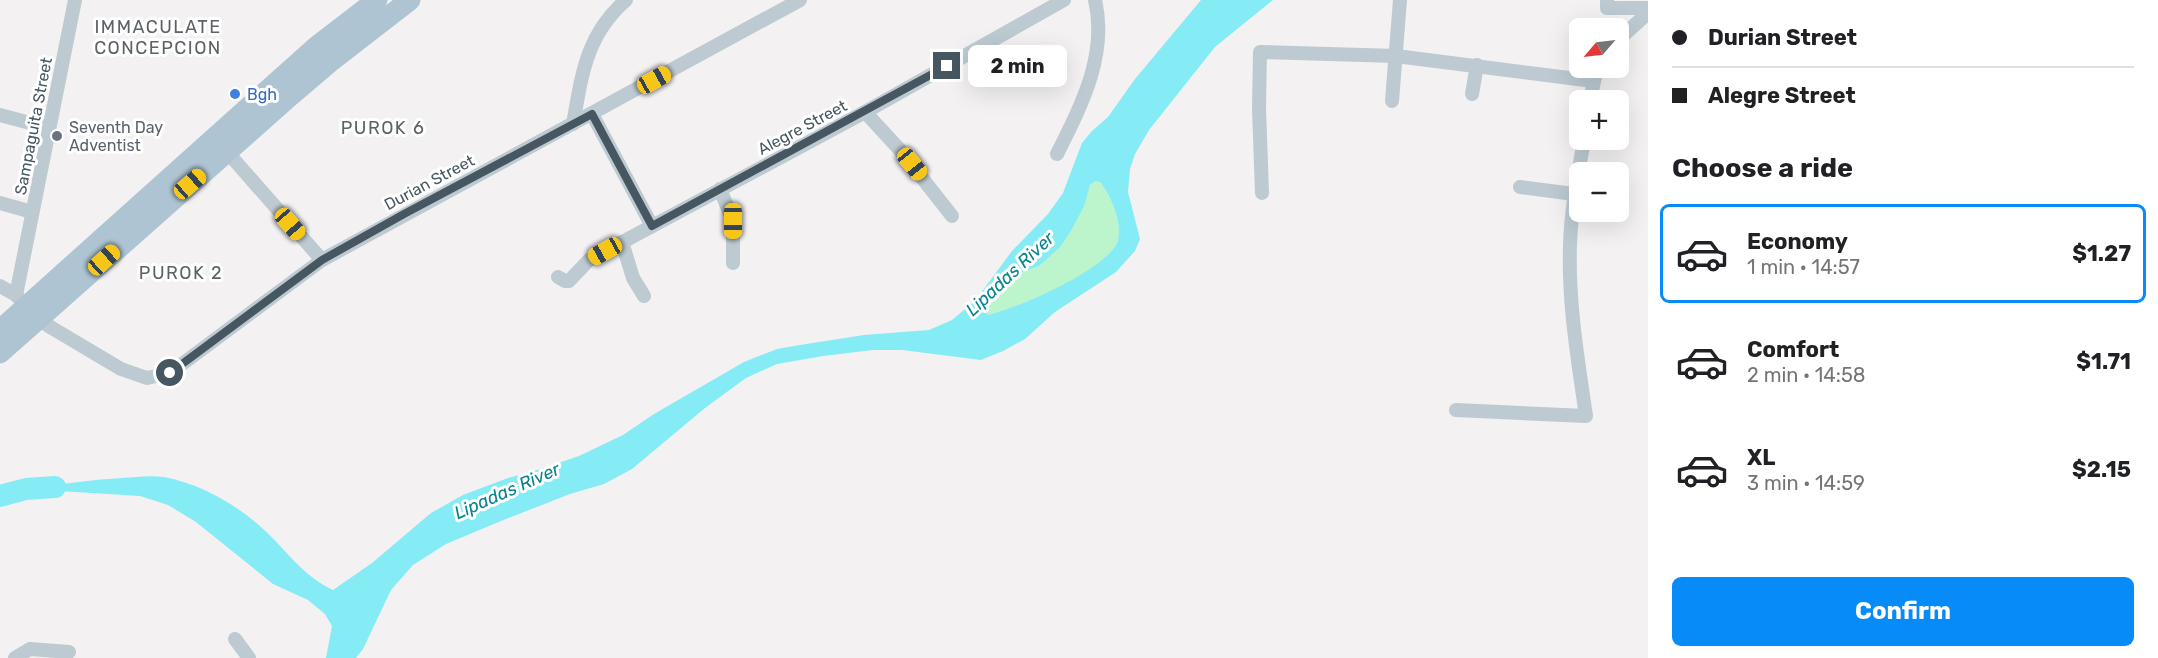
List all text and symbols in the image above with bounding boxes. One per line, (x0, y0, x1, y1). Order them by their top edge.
district label: IMMACULATE CONCEPCION (94, 16, 222, 59)
north arrow (1569, 18, 1629, 78)
map controls (1569, 18, 1629, 222)
text: Durian Street (1708, 24, 1857, 51)
callout: 2 min (968, 45, 1067, 87)
route end (933, 52, 960, 79)
text: 2 min (990, 54, 1045, 78)
street label: Sampaguita Street (11, 56, 56, 196)
car (634, 63, 674, 97)
text: Alegre Street (1708, 82, 1856, 109)
place label: Bgh (247, 85, 277, 104)
marker: Bgh (228, 87, 242, 101)
button: + (1569, 90, 1629, 150)
street label: Alegre Street (754, 96, 850, 159)
district label: PUROK 6 (341, 117, 425, 139)
place label: Seventh Day Adventist (69, 118, 163, 155)
marker: Seventh Day Adventist (50, 129, 64, 143)
car (894, 144, 930, 184)
street label: Durian Street (381, 151, 478, 214)
text: Choose a ride (1672, 152, 1853, 184)
button: − (1569, 162, 1629, 222)
car (171, 165, 209, 203)
car (724, 203, 742, 239)
car (271, 205, 309, 243)
water label: Lipadas River (961, 227, 1060, 321)
icon: car (1675, 227, 1729, 281)
text: Economy (1747, 228, 1848, 255)
car (585, 234, 625, 268)
text: $1.27 (2072, 240, 2131, 267)
car (85, 241, 123, 279)
text: 1 min · 14:57 (1747, 255, 1860, 279)
district label: PUROK 2 (139, 262, 223, 284)
icon: car (1675, 335, 1729, 389)
text: Comfort (1747, 336, 1839, 363)
text: $1.71 (2076, 348, 2131, 375)
route start (156, 359, 183, 386)
text: 2 min · 14:58 (1747, 363, 1865, 387)
icon: car (1675, 443, 1729, 497)
text: XL (1747, 444, 1775, 471)
text: $2.15 (2072, 456, 2131, 483)
water label: Lipadas River (451, 457, 564, 524)
text: 3 min · 14:59 (1747, 471, 1865, 495)
button: Confirm (1672, 577, 2134, 646)

